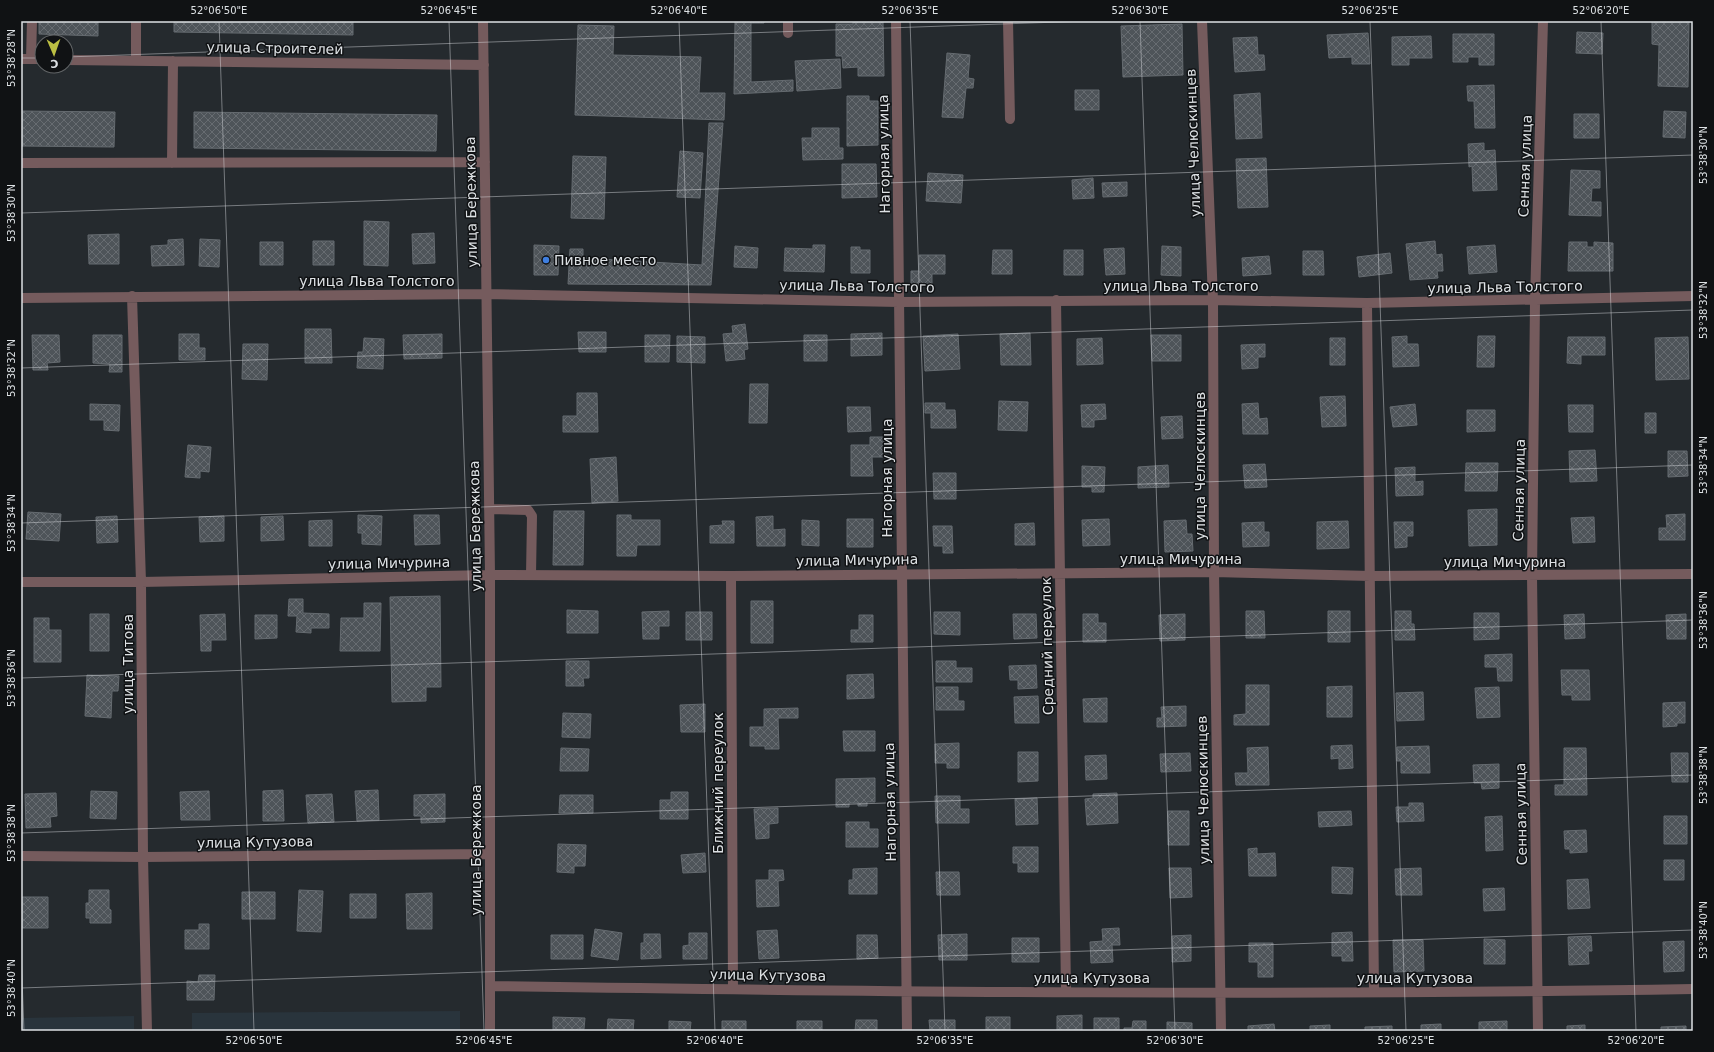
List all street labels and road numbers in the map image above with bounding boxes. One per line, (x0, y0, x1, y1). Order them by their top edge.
street label: улица Строителей (206, 39, 344, 57)
street label: улица Челюскинцев (1182, 68, 1204, 218)
street label: Нагорная улица (875, 94, 893, 214)
street label: Сенная улица (1515, 114, 1535, 218)
street label: улица Бережкова (462, 136, 480, 268)
street label: улица Льва Толстого (299, 273, 455, 289)
street label: улица Льва Толстого (779, 277, 935, 295)
street label: улица Льва Толстого (1103, 278, 1259, 294)
street label: улица Льва Толстого (1427, 278, 1583, 296)
street label: улица Челюскинцев (1192, 392, 1208, 540)
street label: Нагорная улица (879, 419, 895, 537)
street label: Сенная улица (1510, 439, 1528, 541)
street label: улица Бережкова (466, 460, 484, 592)
street label: улица Мичурина (796, 551, 918, 569)
street label: улица Мичурина (1120, 551, 1242, 567)
street label: улица Мичурина (328, 554, 450, 572)
street label: улица Мичурина (1444, 554, 1566, 570)
street label: Средний переулок (1038, 577, 1056, 715)
street label: улица Титова (120, 614, 136, 714)
street label: Ближний переулок (710, 712, 726, 854)
street label: улица Челюскинцев (1194, 716, 1212, 864)
street label: Нагорная улица (881, 742, 899, 862)
street label: Сенная улица (1512, 763, 1530, 865)
street label: улица Бережкова (468, 784, 484, 916)
street label: улица Кутузова (197, 833, 313, 851)
street label: улица Кутузова (710, 966, 826, 984)
street label: улица Кутузова (1034, 970, 1150, 986)
street label: улица Кутузова (1357, 970, 1473, 986)

